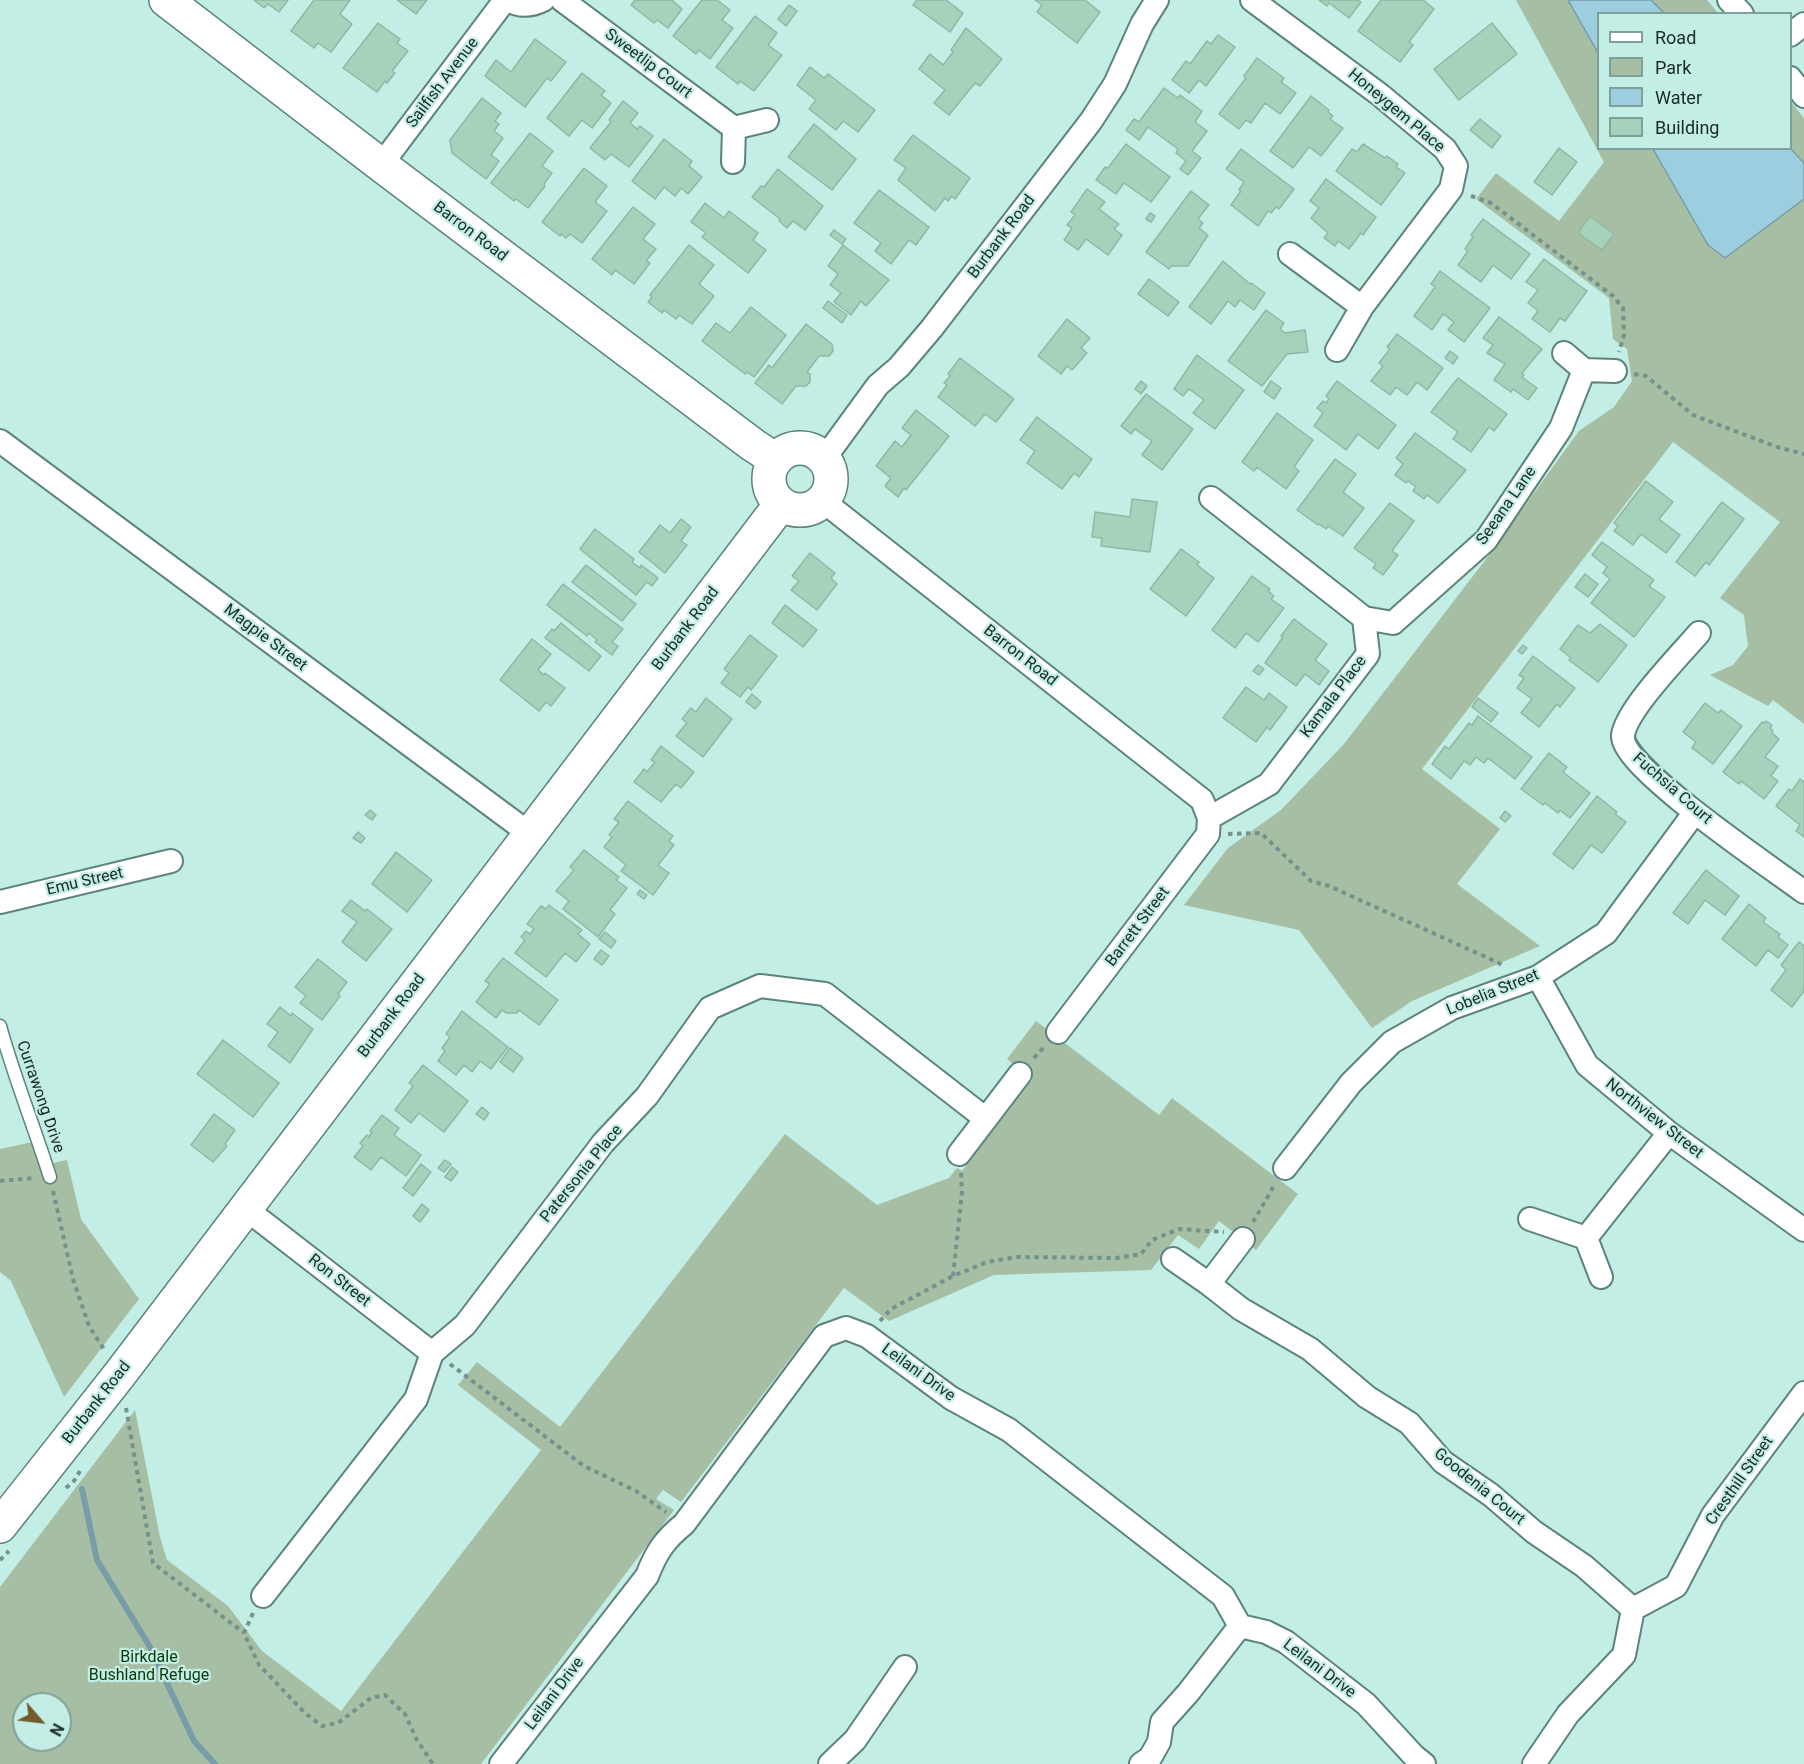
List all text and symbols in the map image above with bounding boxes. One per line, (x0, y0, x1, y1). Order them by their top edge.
legend (1597, 12, 1792, 150)
street label: Sweetlip Court (601, 25, 695, 103)
text: Road (1655, 27, 1696, 48)
street label: Sailfish Avenue (403, 34, 483, 132)
text: Park (1655, 57, 1691, 78)
street label: Honeygem Place (1344, 65, 1448, 157)
text: Water (1655, 87, 1702, 108)
text: Building (1655, 117, 1719, 138)
street label: Burbank Road (964, 191, 1040, 283)
street label: Barron Road (429, 198, 511, 266)
street label: Seeana Lane (1473, 463, 1541, 549)
street label: Burbank Road (648, 583, 724, 675)
street label: Magpie Street (220, 600, 310, 676)
street label: Barron Road (979, 621, 1061, 691)
street label: Kamala Place (1297, 652, 1371, 742)
street label: Fuchsia Court (1628, 749, 1716, 829)
street label: Emu Street (45, 864, 125, 900)
street label: Barrett Street (1102, 883, 1174, 971)
street label: Lobelia Street (1444, 966, 1542, 1020)
street label: Burbank Road (354, 970, 430, 1062)
street label: Currawong Drive (12, 1038, 68, 1156)
street label: Northview Street (1601, 1075, 1707, 1163)
street label: Patersonia Place (537, 1121, 627, 1227)
street label: Ron Street (304, 1251, 374, 1311)
street label: Leilani Drive (877, 1340, 959, 1406)
street label: Burbank Road (59, 1358, 135, 1448)
street label: Cresthill Street (1702, 1433, 1778, 1529)
street label: Goodenia Court (1430, 1444, 1528, 1530)
street label: Leilani Drive (1279, 1635, 1359, 1703)
park label: Birkdale Bushland Refuge (89, 1648, 209, 1686)
street label: Leilani Drive (521, 1654, 589, 1734)
north arrow (12, 1692, 72, 1752)
text: N (46, 1720, 68, 1739)

